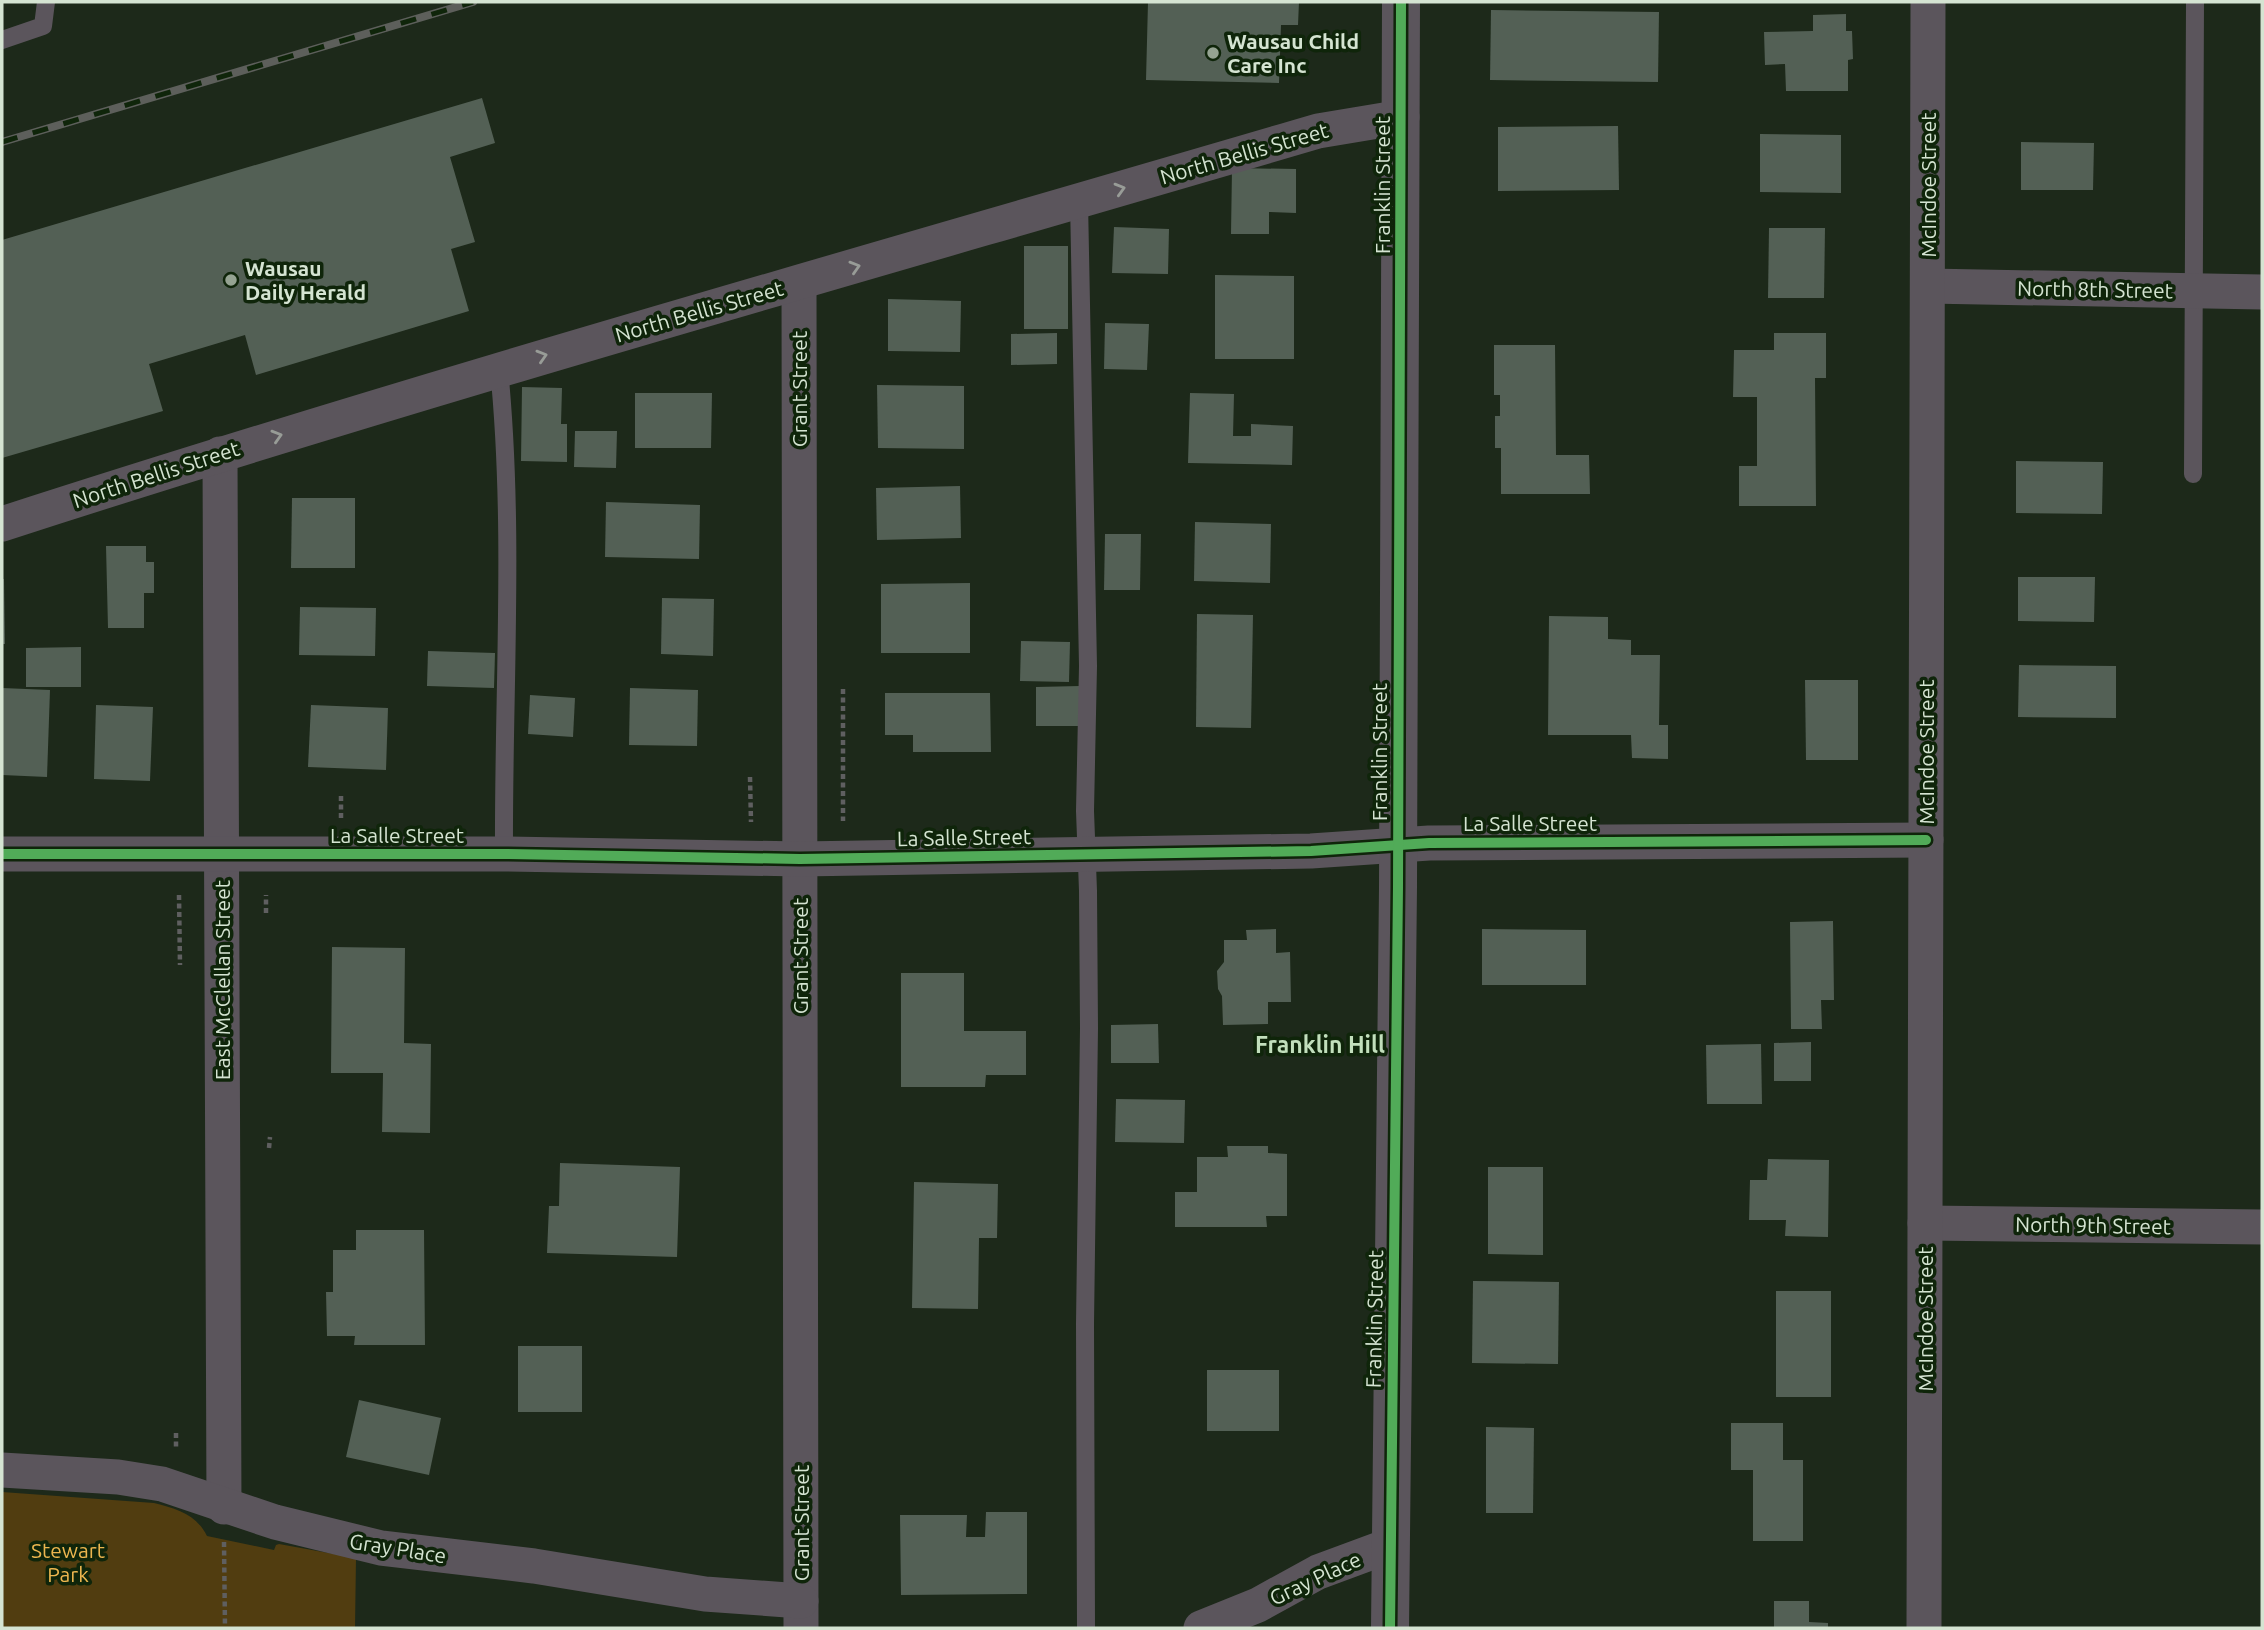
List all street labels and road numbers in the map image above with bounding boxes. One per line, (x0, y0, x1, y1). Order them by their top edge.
street label: McIndoe Street (1916, 113, 1940, 257)
street label: Franklin Street (1370, 116, 1394, 254)
street label: North Bellis Street (1157, 117, 1331, 189)
street label: North Bellis Street (612, 275, 786, 347)
street label: North 8th Street (2017, 276, 2173, 302)
street label: Grant Street (787, 331, 811, 447)
street label: North Bellis Street (70, 436, 242, 512)
street label: McIndoe Street (1914, 680, 1938, 824)
street label: Franklin Street (1367, 683, 1391, 821)
street label: La Salle Street (1463, 811, 1597, 835)
street label: La Salle Street (330, 823, 464, 847)
street label: La Salle Street (897, 824, 1031, 850)
street label: East McClellan Street (210, 880, 234, 1080)
street label: Grant Street (788, 898, 812, 1014)
street label: North 9th Street (2015, 1212, 2171, 1238)
street label: McIndoe Street (1913, 1247, 1937, 1391)
street label: Franklin Street (1361, 1250, 1387, 1388)
street label: Grant Street (789, 1465, 813, 1581)
street label: Gray Place (348, 1529, 448, 1567)
street label: Gray Place (1266, 1546, 1364, 1610)

